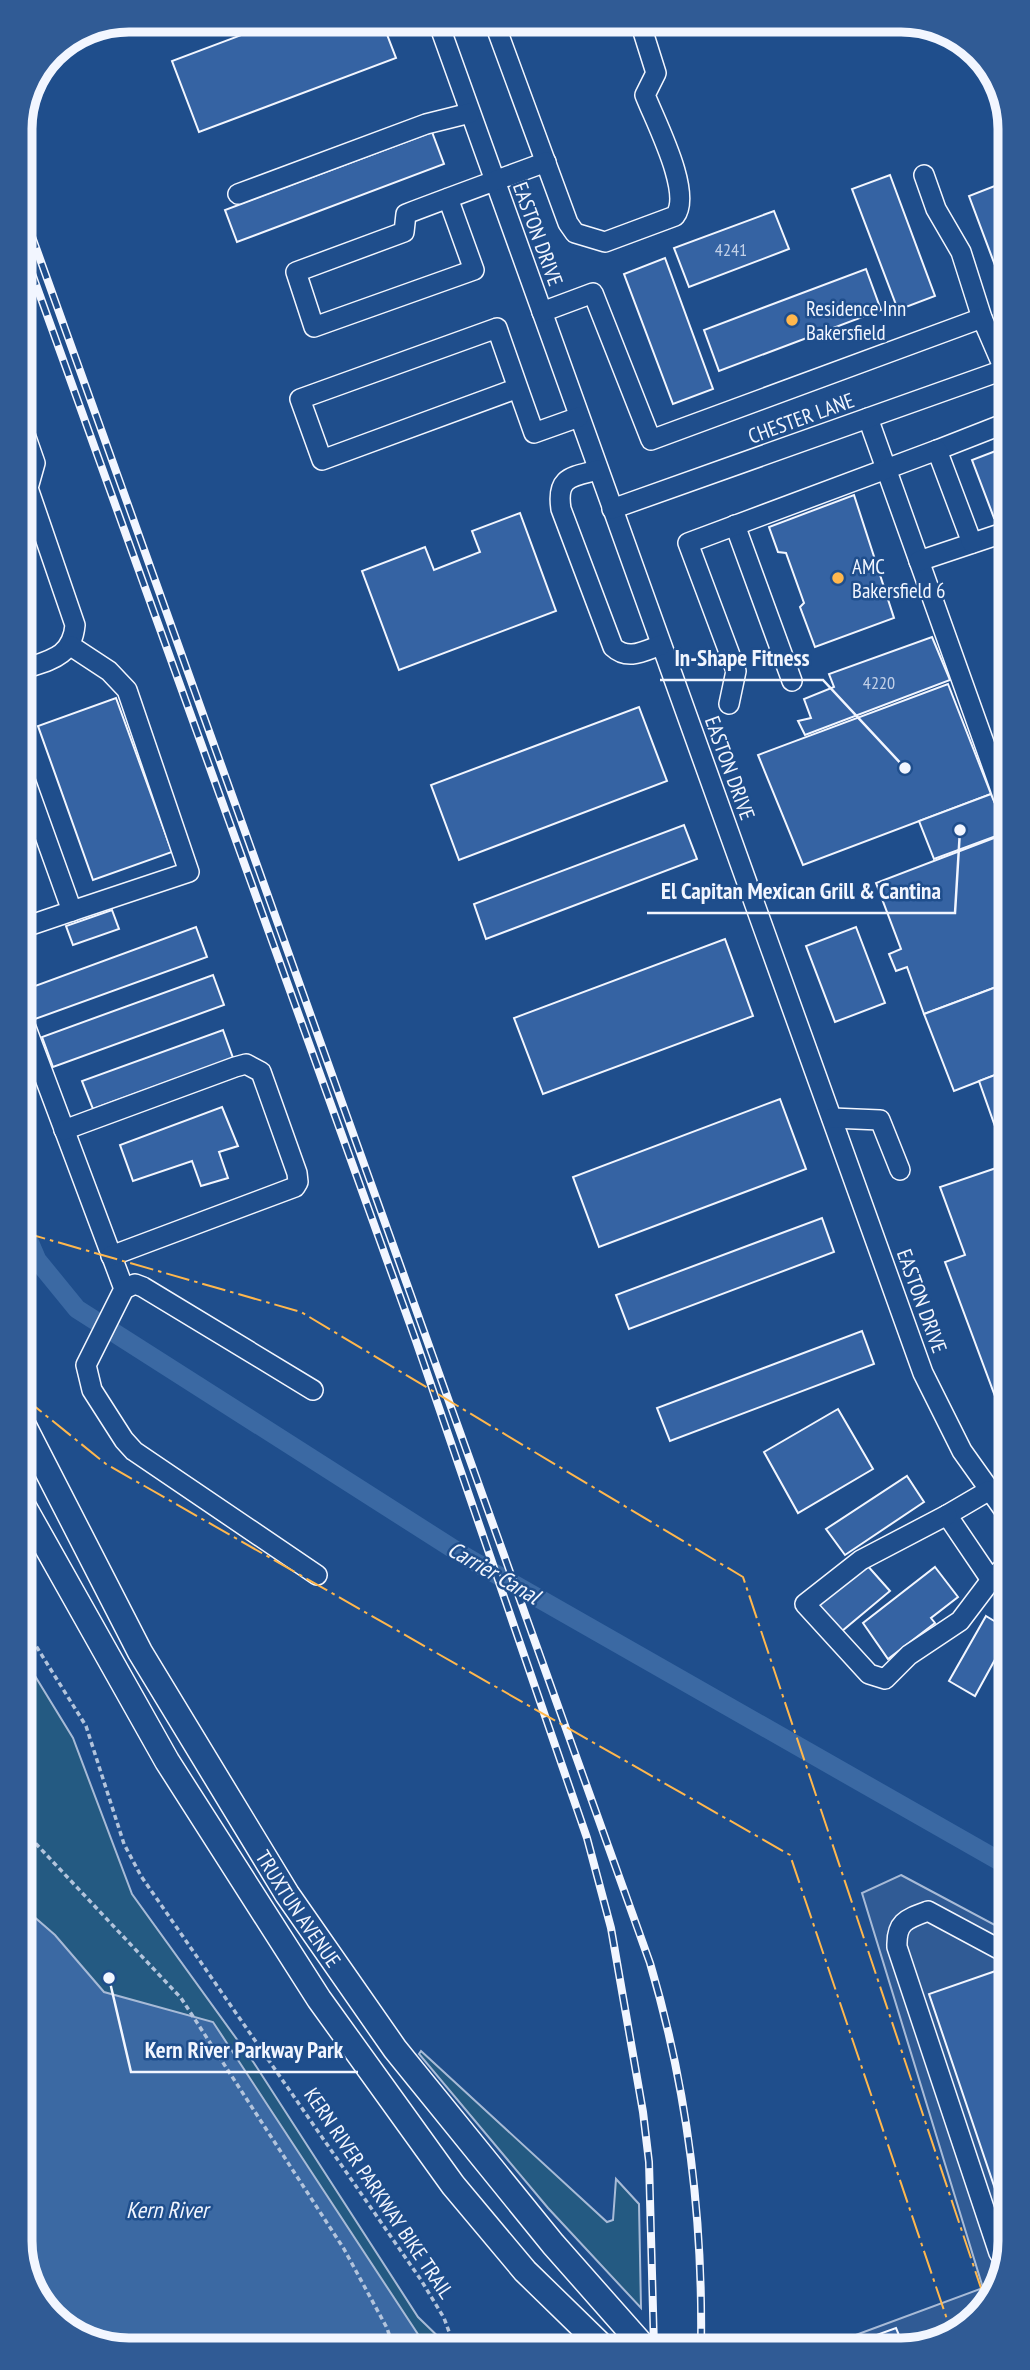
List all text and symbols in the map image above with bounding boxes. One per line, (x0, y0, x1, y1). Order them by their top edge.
street label: EASTON DRIVE (507, 178, 569, 290)
house number: 4241 (715, 238, 747, 261)
place label: Residence Inn Bakersfield (806, 295, 906, 346)
marker: Residence Inn Bakersfield (784, 312, 800, 328)
street label: CHESTER LANE (744, 386, 858, 450)
place label: AMC Bakersfield 6 (852, 553, 946, 604)
marker: AMC Bakersfield 6 (830, 570, 846, 586)
callout: In-Shape Fitness (660, 636, 823, 680)
text: In-Shape Fitness (674, 643, 810, 672)
house number: 4220 (863, 671, 895, 694)
street label: EASTON DRIVE (699, 712, 761, 824)
callout: El Capitan Mexican Grill & Cantina (647, 869, 955, 913)
text: El Capitan Mexican Grill & Cantina (661, 876, 941, 905)
street label: EASTON DRIVE (891, 1245, 953, 1357)
water label: Carrier Canal (443, 1534, 548, 1611)
street label: TRUXTUN AVENUE (250, 1845, 347, 1972)
callout: Kern River Parkway Park (131, 2028, 358, 2072)
text: Kern River Parkway Park (145, 2035, 344, 2064)
street label: KERN RIVER PARKWAY BIKE TRAIL (298, 2082, 460, 2304)
water label: Kern River (126, 2195, 212, 2224)

